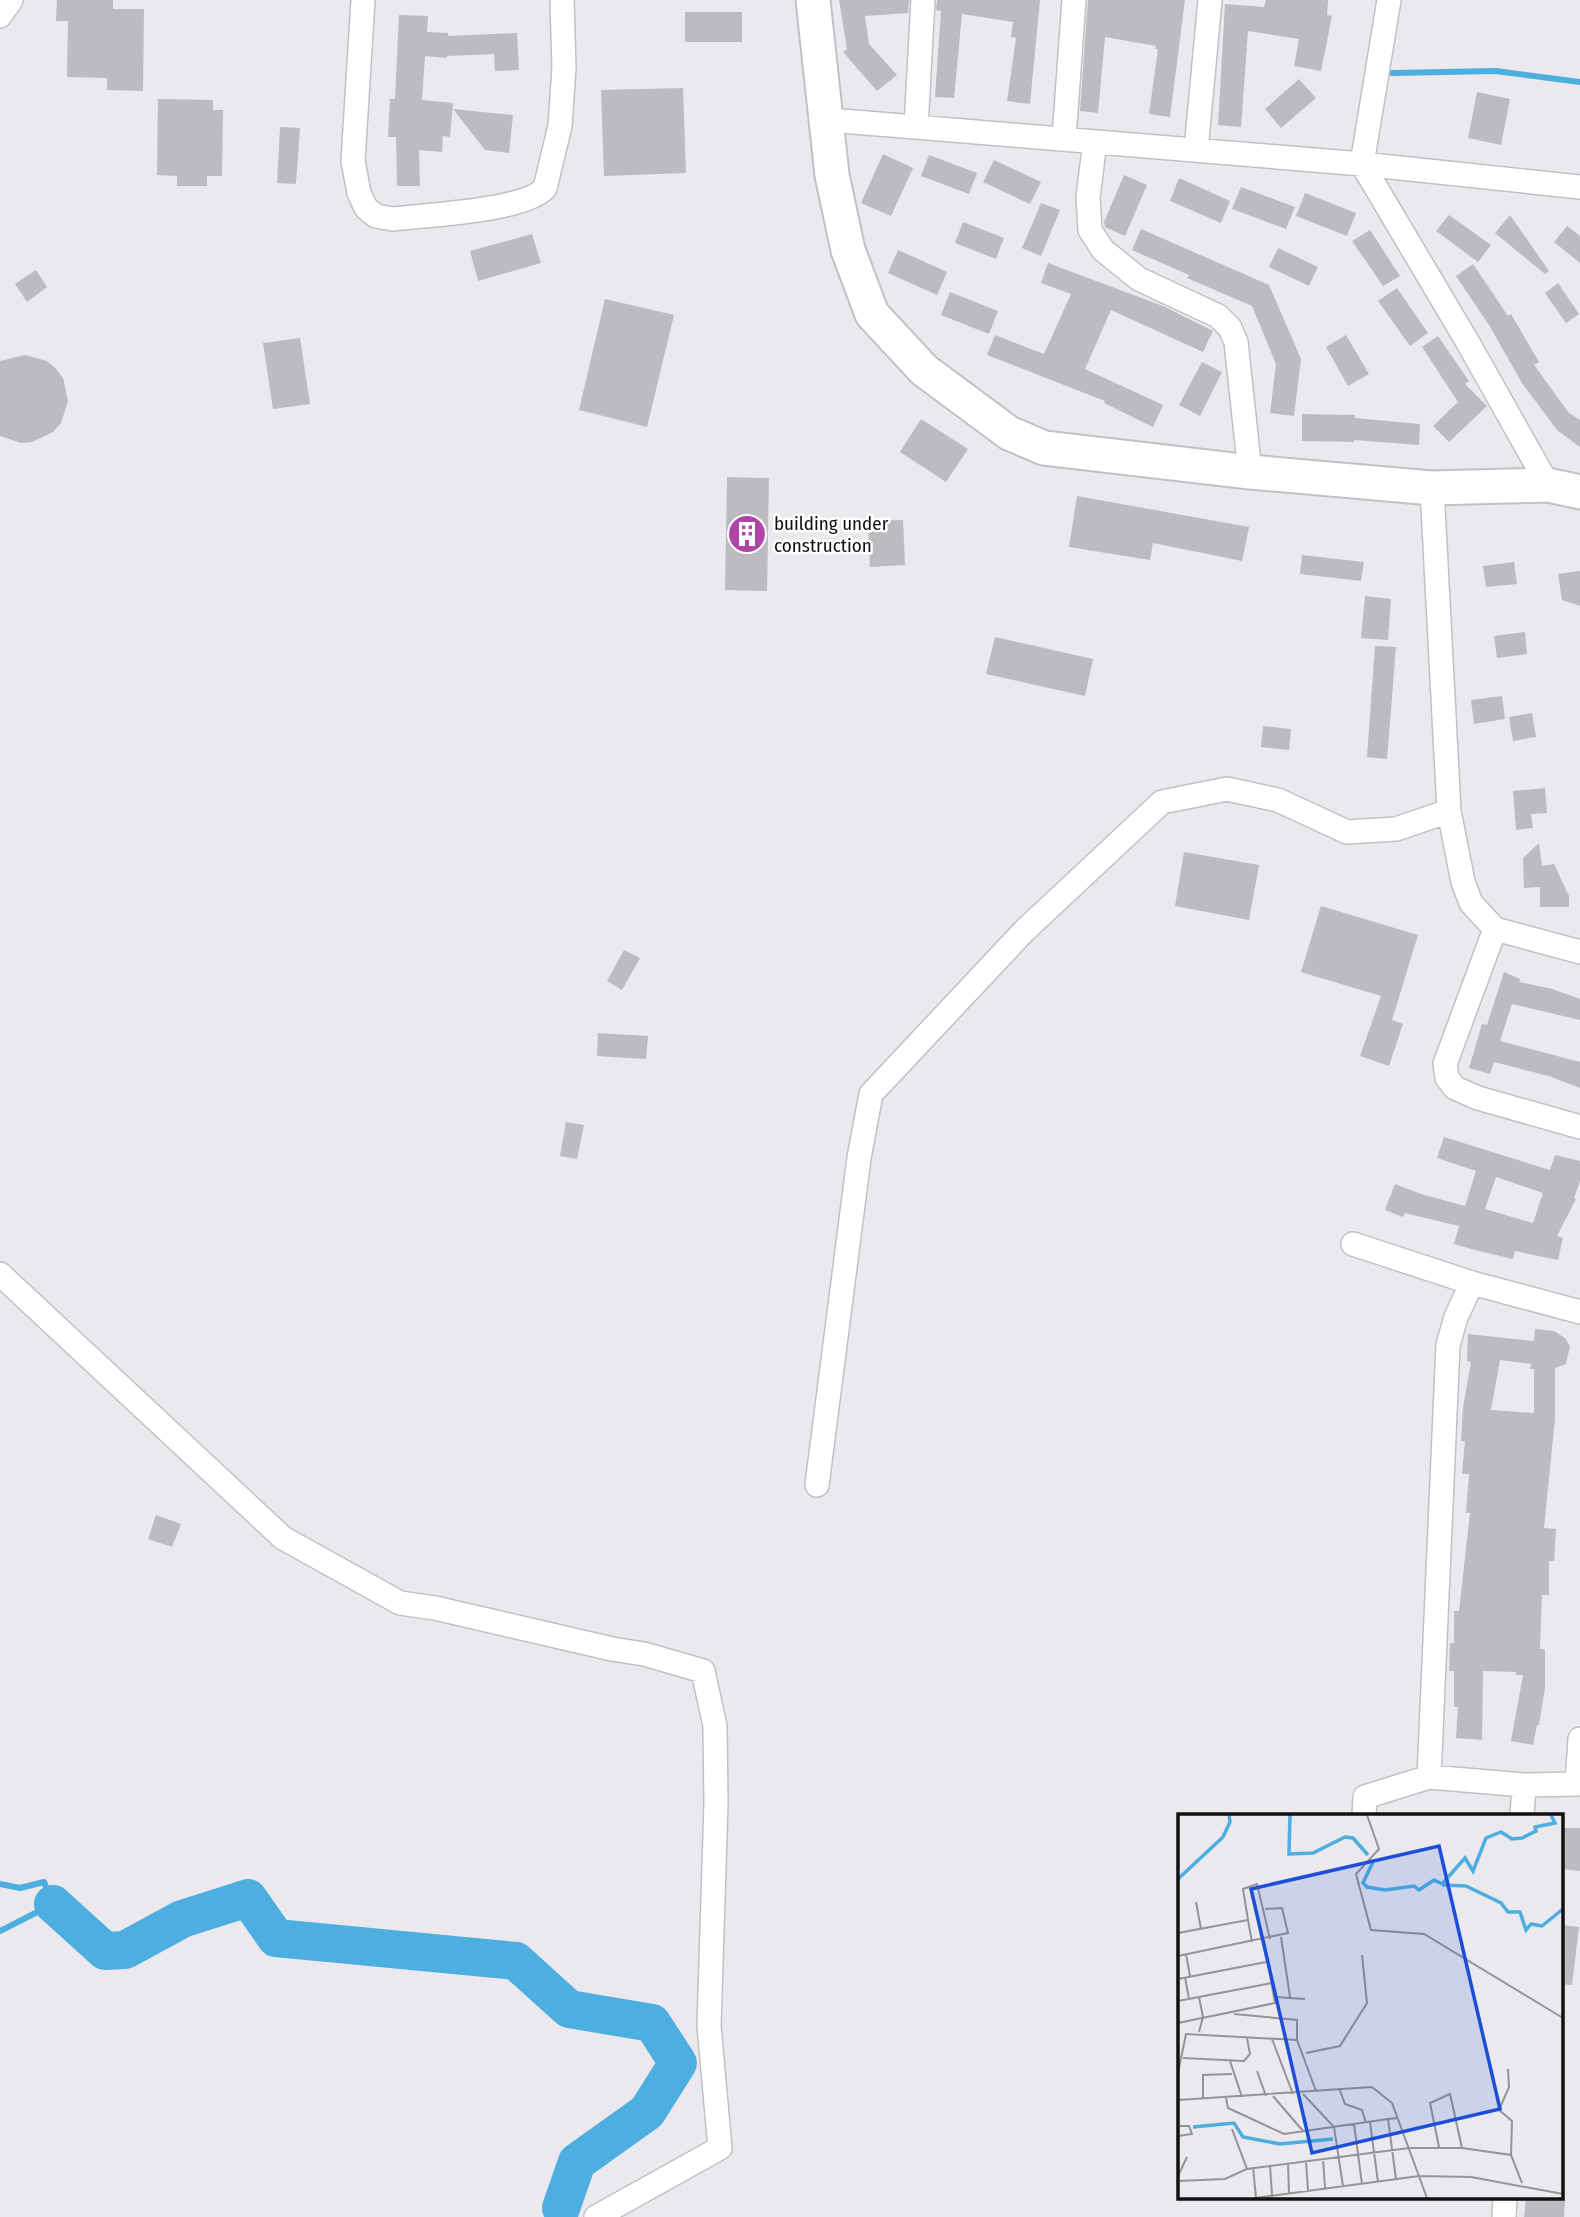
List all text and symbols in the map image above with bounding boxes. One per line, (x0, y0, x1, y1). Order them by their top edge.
place label: building under construction (774, 512, 889, 557)
building icon: building under construction (726, 513, 768, 555)
inset map (1178, 1814, 1562, 2200)

